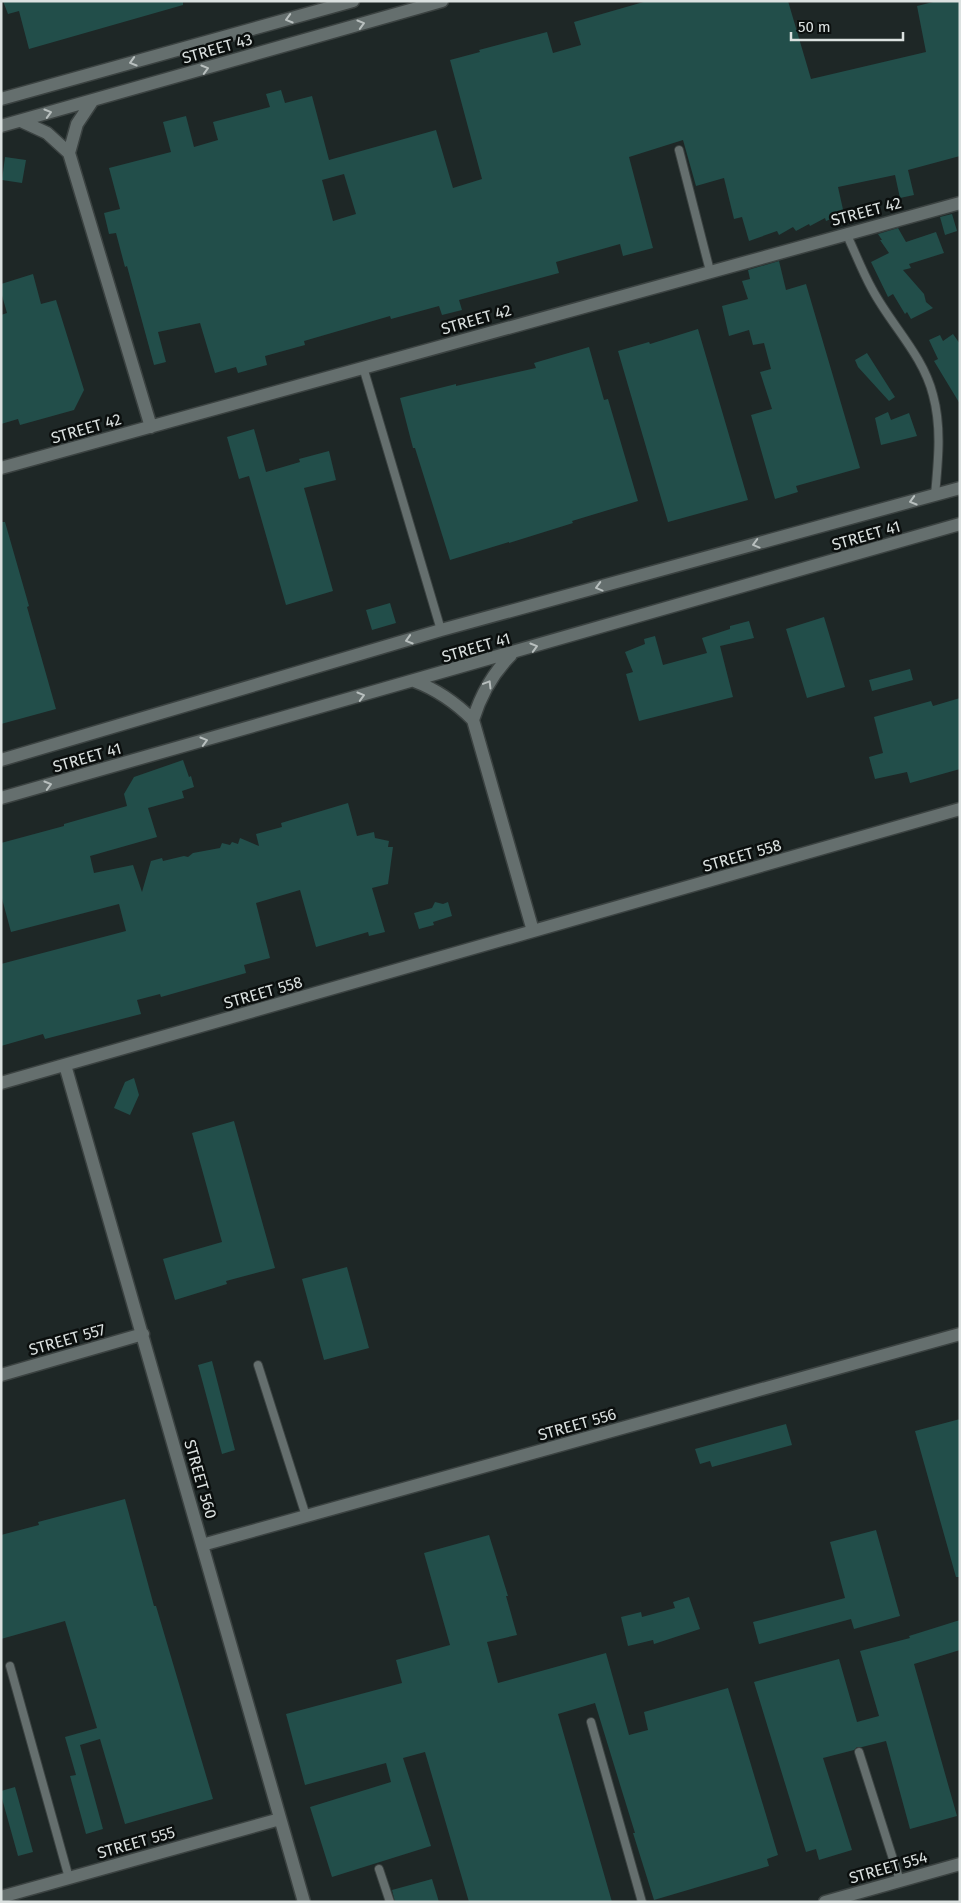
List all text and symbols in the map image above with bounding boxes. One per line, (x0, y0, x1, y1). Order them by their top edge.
scale bar (791, 10, 904, 42)
one-way arrow (285, 13, 294, 24)
text: 50 m (798, 18, 831, 36)
one-way arrow (356, 20, 364, 30)
street label: STREET 43 (180, 29, 254, 68)
one-way arrow (129, 57, 137, 67)
one-way arrow (200, 64, 208, 74)
one-way arrow (44, 108, 52, 118)
street label: STREET 42 (829, 193, 903, 230)
street label: STREET 42 (439, 300, 513, 339)
street label: STREET 42 (49, 409, 123, 448)
one-way arrow (909, 495, 917, 505)
street label: STREET 41 (830, 517, 903, 554)
one-way arrow (752, 538, 761, 549)
one-way arrow (595, 581, 604, 592)
street label: STREET 41 (440, 629, 513, 666)
one-way arrow (405, 634, 414, 644)
one-way arrow (529, 642, 538, 653)
one-way arrow (482, 680, 492, 689)
one-way arrow (356, 692, 364, 702)
one-way arrow (200, 736, 208, 746)
street label: STREET 41 (51, 739, 124, 776)
one-way arrow (44, 780, 53, 791)
street label: STREET 558 (701, 835, 784, 876)
street label: STREET 558 (222, 972, 305, 1013)
street label: STREET 557 (27, 1320, 108, 1359)
street label: STREET 556 (536, 1404, 618, 1445)
street label: STREET 560 (180, 1437, 221, 1521)
street label: STREET 555 (95, 1822, 177, 1863)
street label: STREET 554 (847, 1847, 930, 1888)

